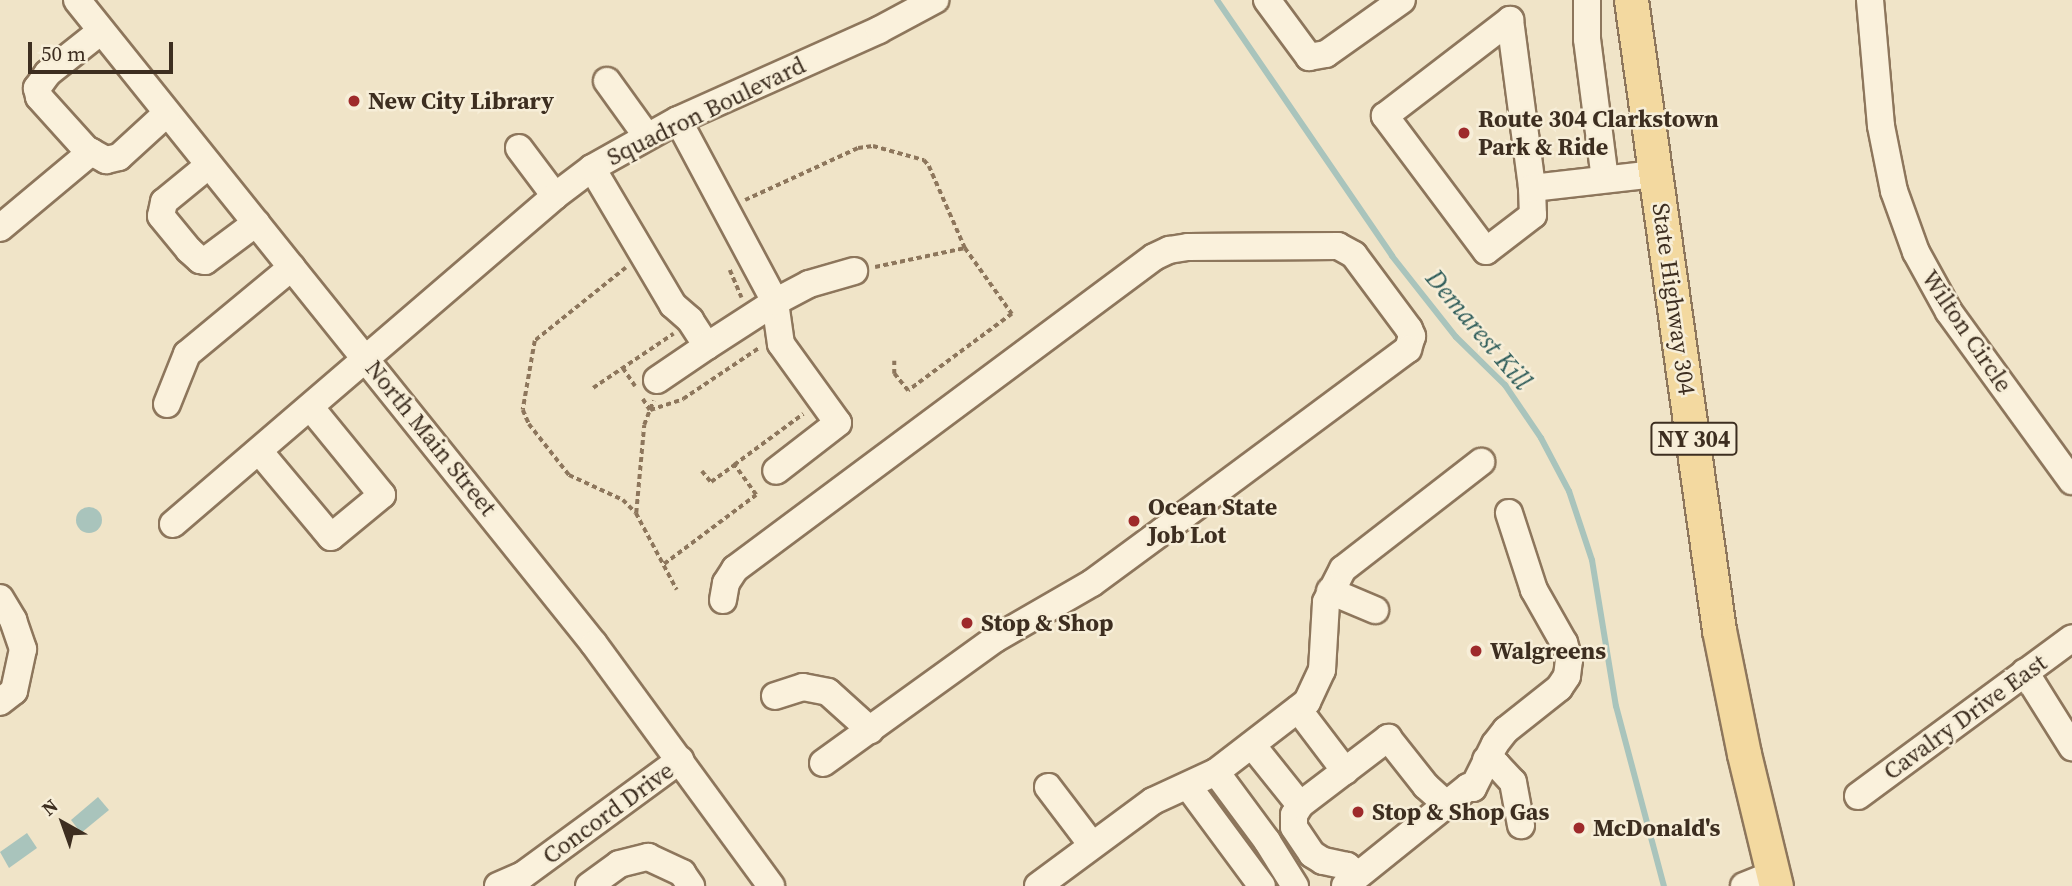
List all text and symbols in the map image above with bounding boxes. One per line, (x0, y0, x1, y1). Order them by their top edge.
scale bar (32, 28, 177, 72)
text: 50 m (41, 39, 86, 68)
street label: Squadron Boulevard (602, 50, 810, 172)
place label: New City Library (368, 87, 554, 115)
marker: New City Library (346, 93, 362, 109)
place label: Route 304 Clarkstown Park & Ride (1478, 105, 1719, 161)
marker: Route 304 Clarkstown Park & Ride (1456, 125, 1472, 141)
street label: State Highway 304 (1646, 201, 1702, 397)
water label: Demarest Kill (1419, 264, 1537, 396)
street label: Wilton Circle (1916, 264, 2018, 398)
street label: North Main Street (360, 354, 502, 522)
road number: NY 304 (1650, 420, 1738, 458)
place label: Ocean State Job Lot (1148, 493, 1277, 549)
marker: Ocean State Job Lot (1126, 513, 1142, 529)
place label: Stop & Shop (981, 609, 1114, 637)
marker: Stop & Shop (959, 615, 975, 631)
place label: Walgreens (1490, 637, 1606, 665)
marker: Walgreens (1468, 643, 1484, 659)
street label: Cavalry Drive East (1878, 648, 2052, 786)
street label: Concord Drive (537, 756, 679, 870)
north arrow (28, 788, 98, 858)
text: N (36, 793, 63, 821)
place label: Stop & Shop Gas (1372, 798, 1549, 826)
marker: Stop & Shop Gas (1350, 804, 1366, 820)
place label: McDonald's (1593, 814, 1720, 842)
marker: McDonald's (1571, 820, 1587, 836)

